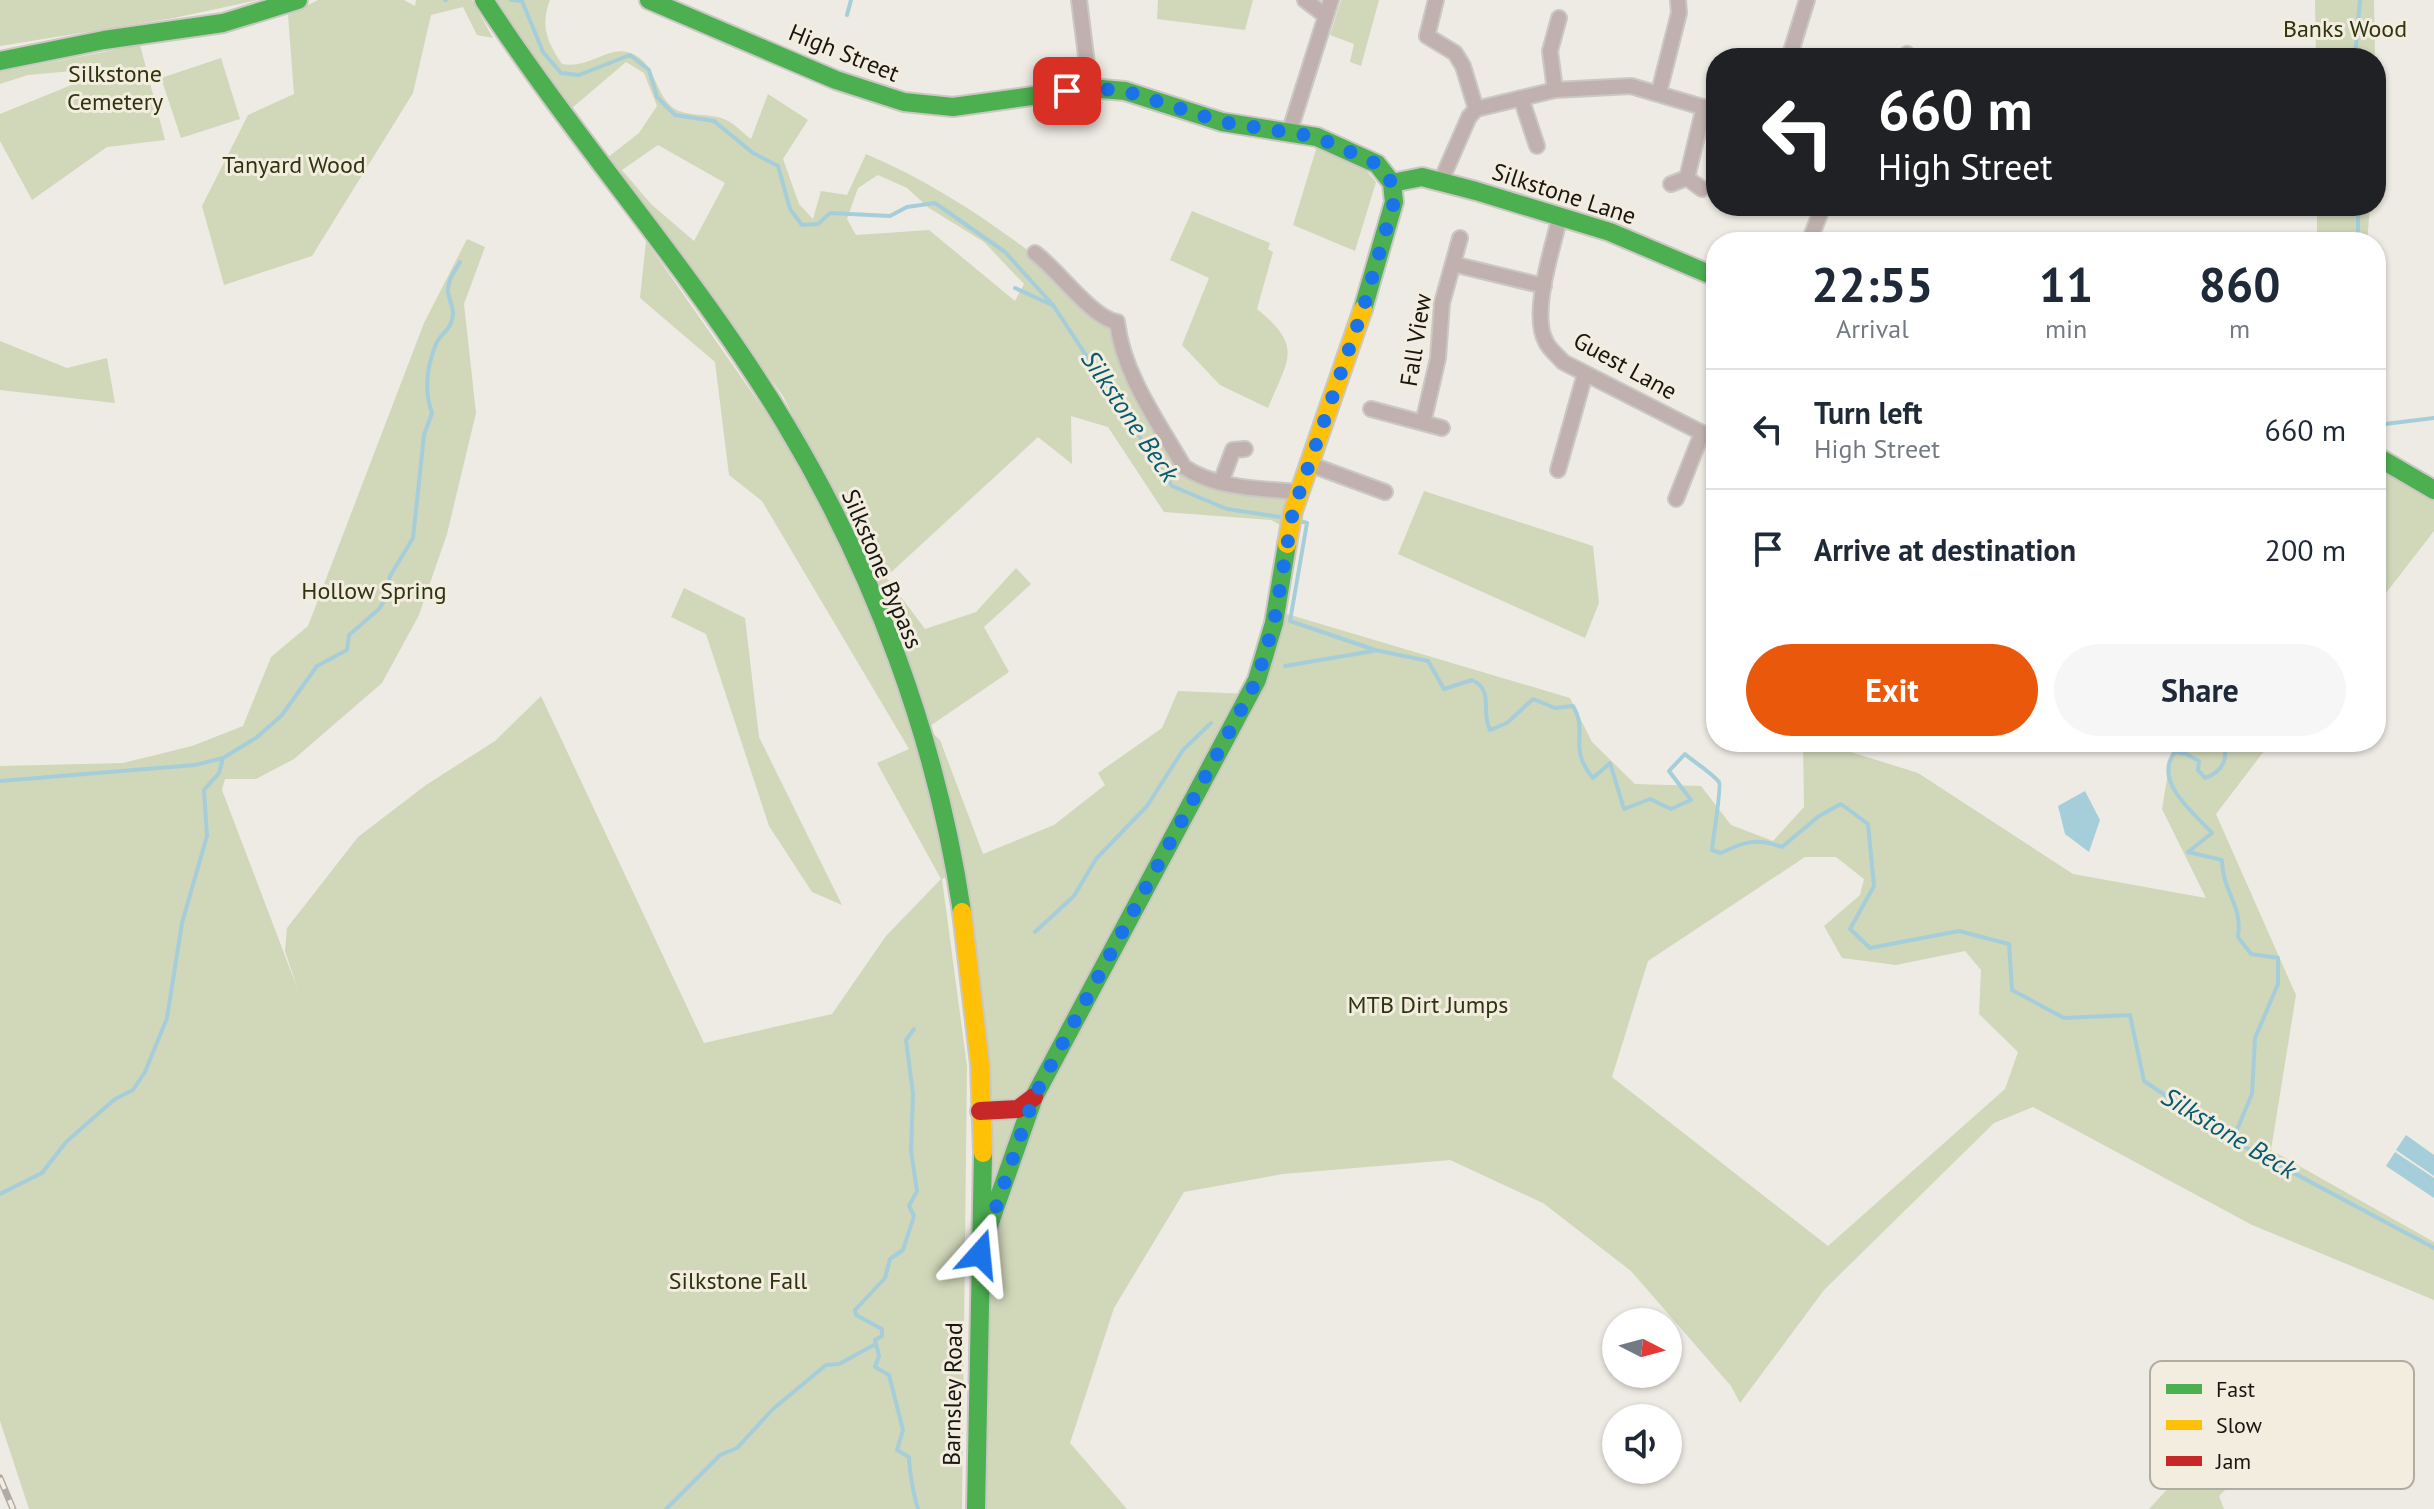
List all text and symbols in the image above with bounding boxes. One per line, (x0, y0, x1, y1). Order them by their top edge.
park label: Banks Wood (2283, 13, 2407, 44)
street label: High Street (784, 16, 904, 89)
pin (1033, 57, 1101, 125)
park label: Silkstone Cemetery (67, 58, 163, 117)
icon: arrive (1045, 69, 1089, 113)
text: 660 m (1878, 73, 2033, 145)
icon: left (1746, 80, 1850, 184)
text: High Street (1878, 143, 2052, 190)
park label: Tanyard Wood (222, 149, 366, 180)
street label: Silkstone Lane (1488, 156, 1640, 231)
text: 22:55 (1812, 253, 1933, 315)
text: 11 (2039, 253, 2093, 315)
text: 860 (2199, 253, 2280, 315)
street label: Fall View (1393, 291, 1438, 389)
text: Arrival (1836, 312, 1909, 345)
text: min (2045, 312, 2087, 345)
text: m (2229, 312, 2250, 345)
street label: Guest Lane (1568, 324, 1682, 407)
water label: Silkstone Beck (1074, 344, 1187, 489)
text: Turn left (1814, 393, 1922, 432)
icon: left (1746, 407, 1790, 451)
text: 660 m (2265, 410, 2346, 449)
text: High Street (1814, 432, 1940, 465)
street label: Silkstone Bypass (835, 484, 930, 653)
icon: arrive (1746, 527, 1790, 571)
text: Arrive at destination (1814, 530, 2076, 569)
text: 200 m (2265, 530, 2346, 569)
park label: Hollow Spring (301, 575, 447, 606)
button: Exit (1746, 644, 2038, 736)
button: Share (2054, 644, 2346, 736)
park label: MTB Dirt Jumps (1348, 989, 1508, 1020)
water label: Silkstone Beck (2156, 1079, 2304, 1186)
position arrow (938, 1212, 1022, 1296)
park label: Silkstone Fall (669, 1265, 807, 1296)
north arrow (1602, 1308, 1682, 1388)
map controls (1602, 1308, 1682, 1484)
street label: Barnsley Road (936, 1322, 969, 1466)
legend (2150, 1361, 2414, 1489)
text: Fast (2216, 1375, 2256, 1403)
button: sound (1602, 1404, 1682, 1484)
text: Slow (2216, 1411, 2262, 1439)
text: Jam (2215, 1447, 2251, 1475)

